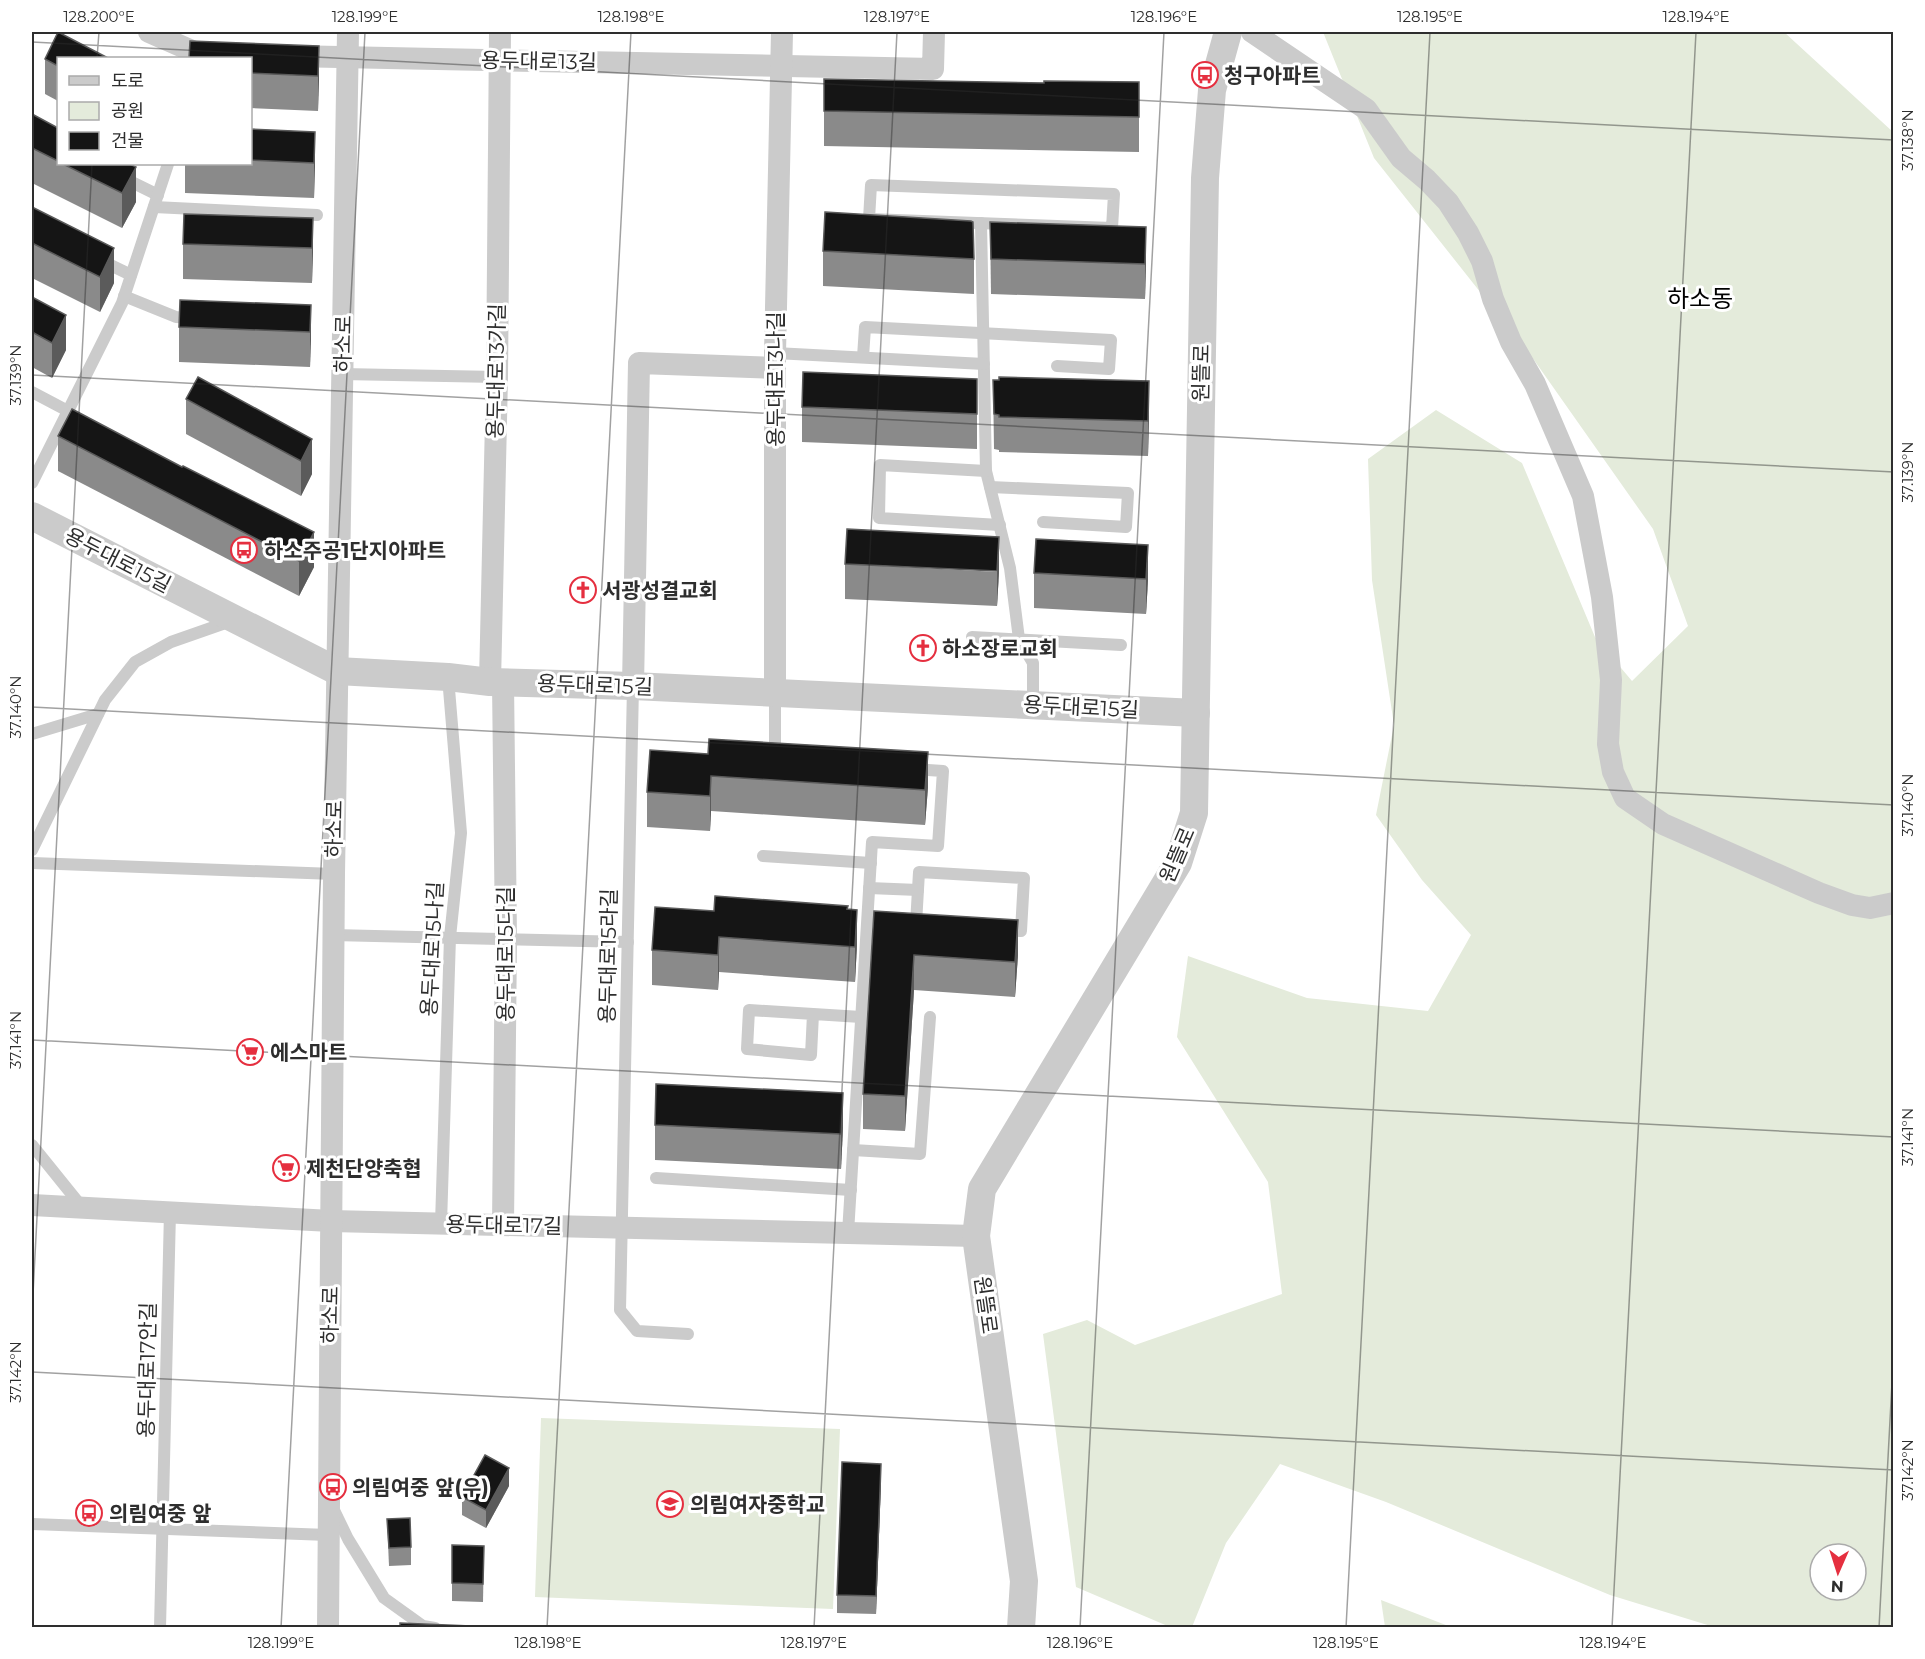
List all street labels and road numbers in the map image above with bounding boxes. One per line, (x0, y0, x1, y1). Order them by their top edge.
street label: 용두대로13길 (481, 47, 597, 75)
street label: 용두대로13가길 (482, 303, 510, 439)
street label: 용두대로13나길 (763, 311, 788, 447)
street label: 하소로 (330, 315, 356, 373)
street label: 원뜰로 (1188, 344, 1214, 402)
street label: 용두대로15길 (61, 523, 175, 597)
street label: 용두대로15길 (537, 670, 653, 700)
street label: 용두대로15길 (1022, 691, 1140, 723)
street label: 하소로 (321, 800, 347, 858)
street label: 원뜰로 (1154, 823, 1200, 887)
street label: 용두대로15나길 (416, 881, 448, 1017)
street label: 용두대로15다길 (493, 886, 518, 1022)
street label: 용두대로15라길 (594, 888, 622, 1024)
street label: 용두대로17길 (446, 1211, 562, 1239)
street label: 원뜰로 (970, 1275, 1002, 1335)
street label: 하소로 (317, 1286, 343, 1344)
street label: 용두대로17안길 (133, 1302, 161, 1438)

